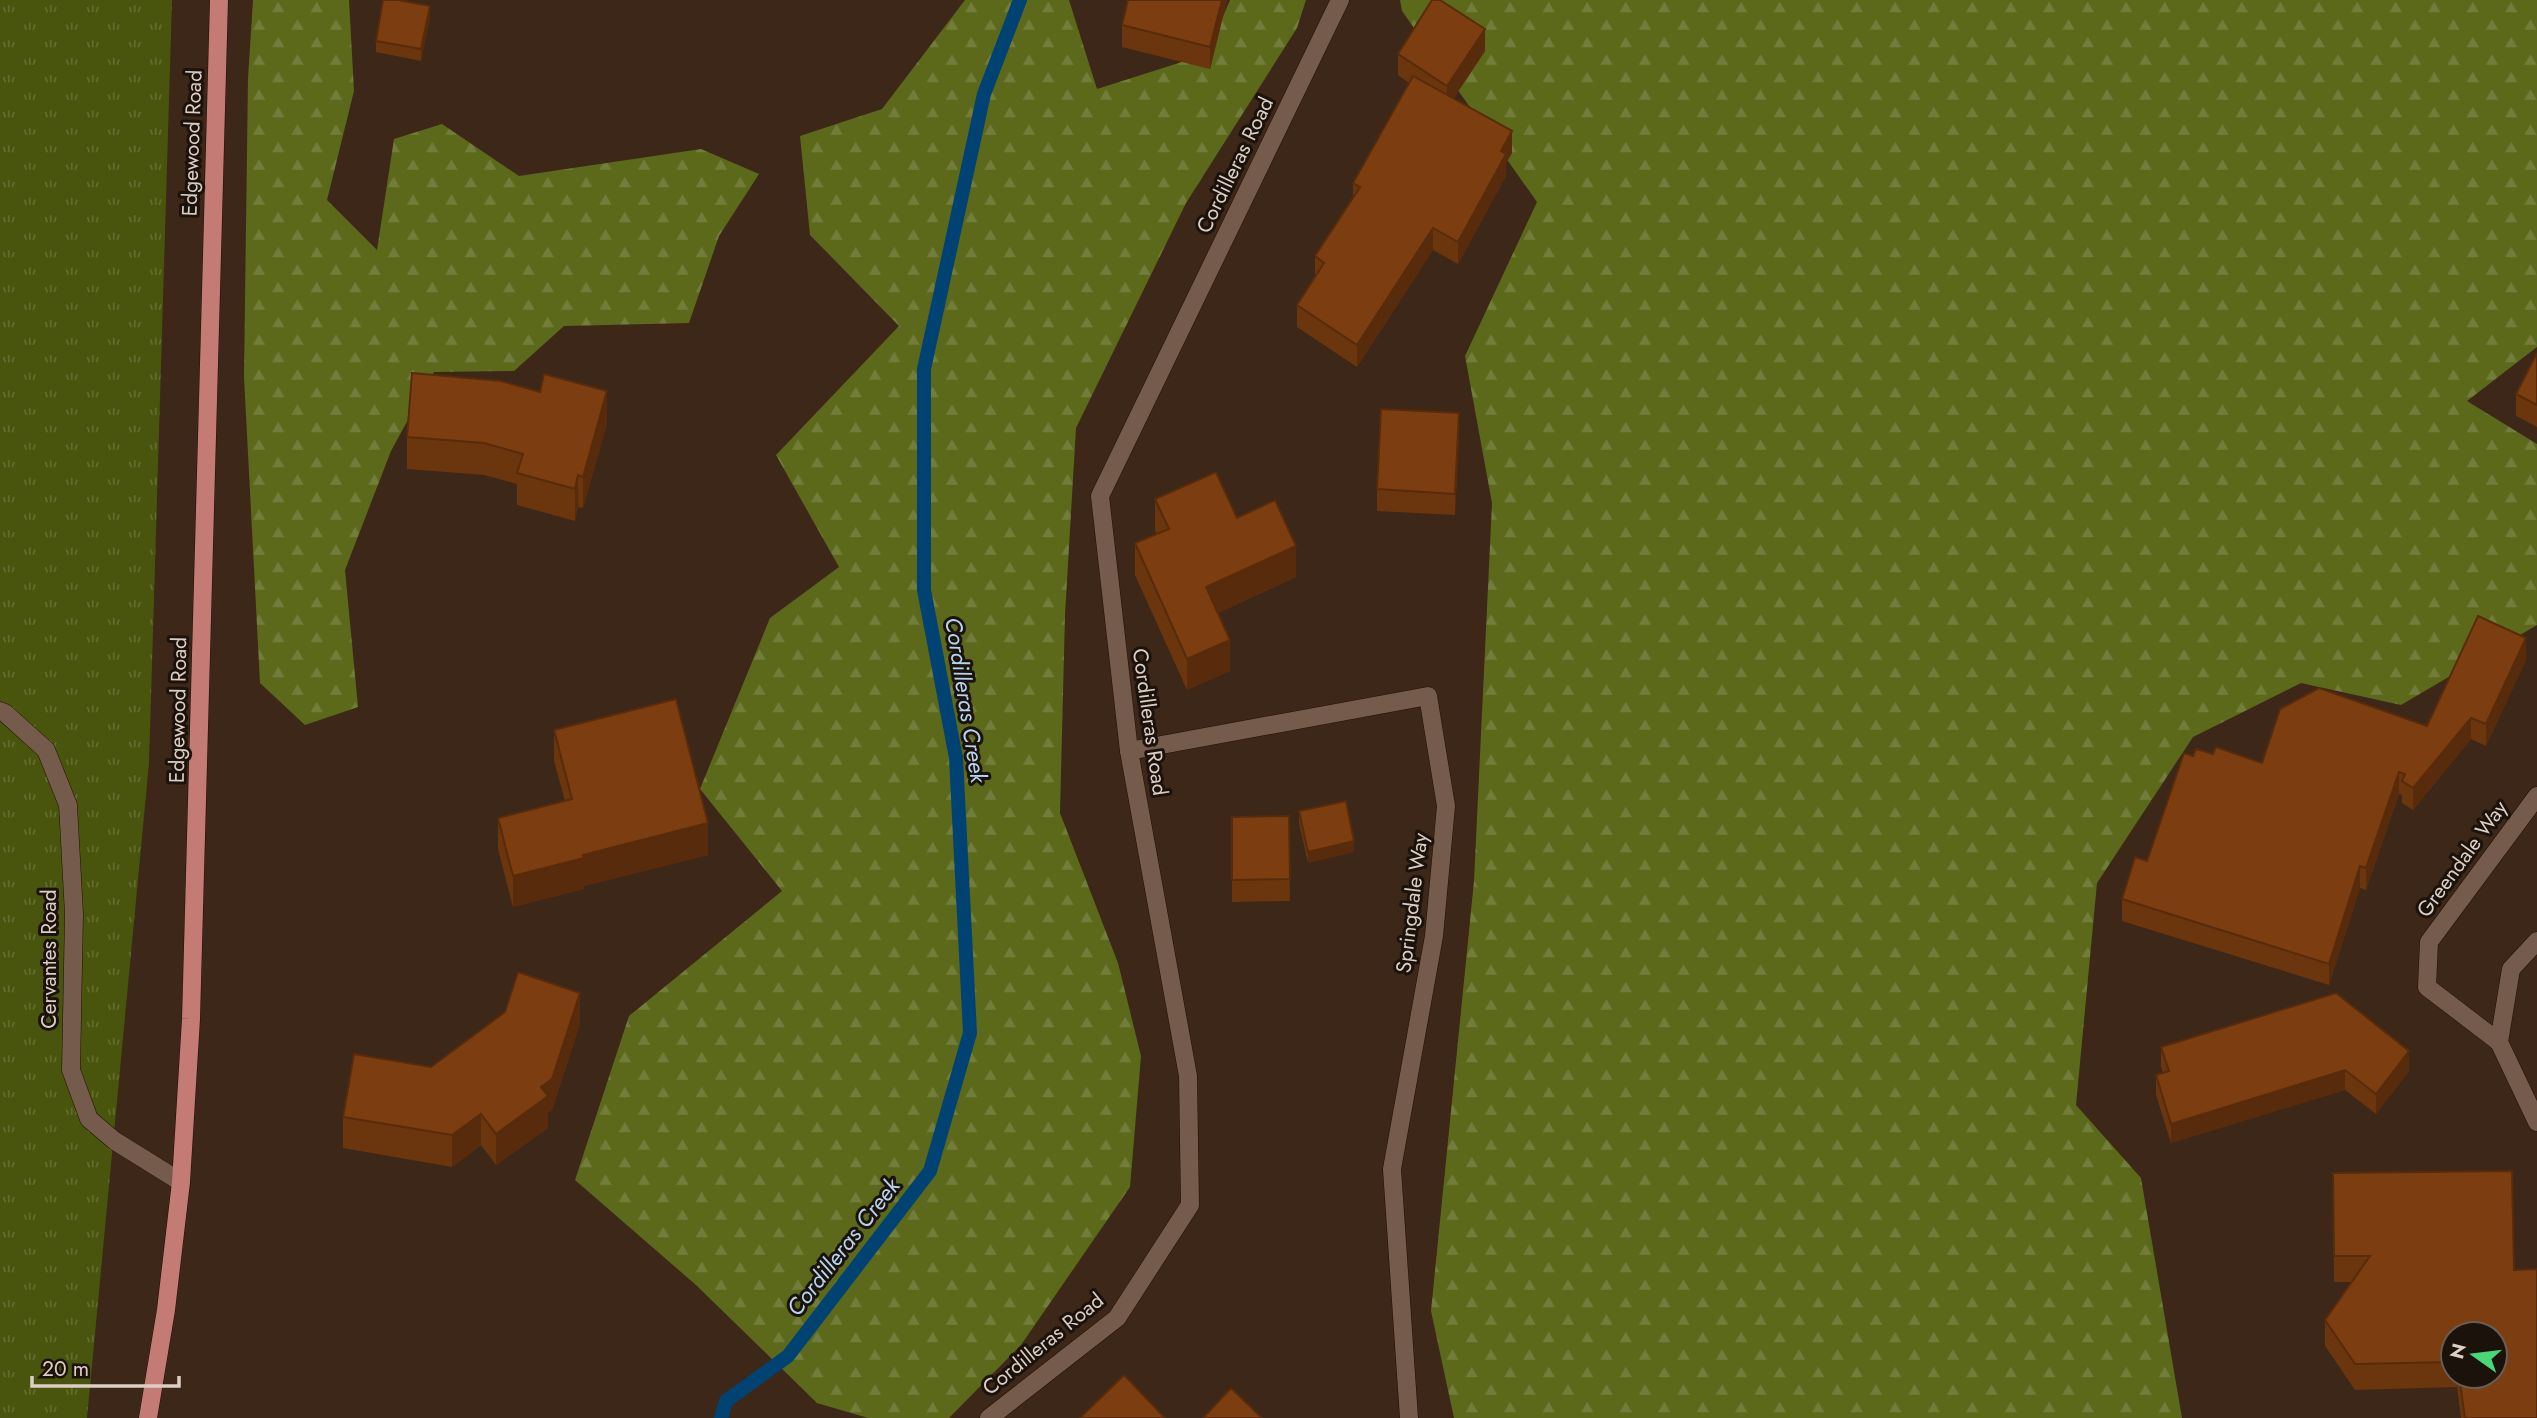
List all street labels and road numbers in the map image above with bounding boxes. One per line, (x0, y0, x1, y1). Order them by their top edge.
street label: Edgewood Road (174, 69, 210, 217)
street label: Cordilleras Road (1189, 92, 1281, 238)
street label: Edgewood Road (162, 637, 194, 783)
street label: Cordilleras Road (1125, 646, 1175, 798)
street label: Greendale Way (2409, 794, 2515, 924)
street label: Springdale Way (1389, 830, 1436, 975)
street label: Cervantes Road (34, 889, 64, 1029)
street label: Cordilleras Road (976, 1286, 1110, 1402)

